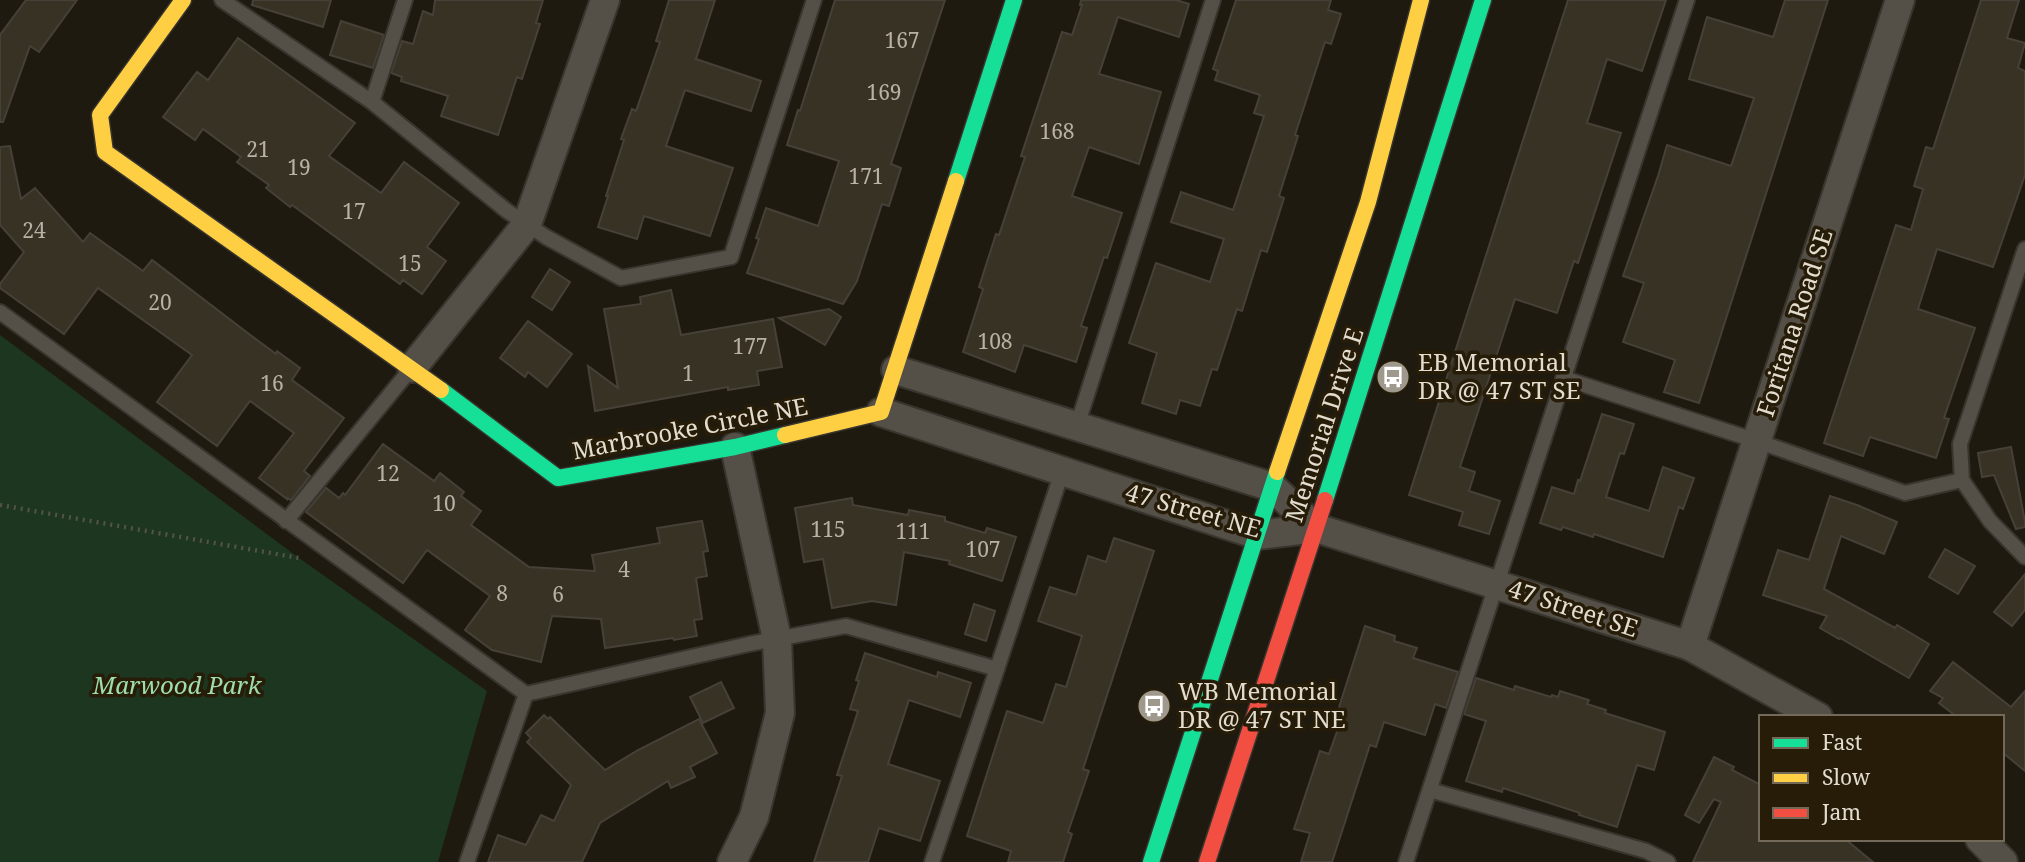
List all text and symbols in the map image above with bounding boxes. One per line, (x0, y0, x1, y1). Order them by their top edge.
house number: 167 (884, 26, 920, 54)
house number: 169 (866, 78, 902, 106)
house number: 168 (1039, 117, 1075, 145)
house number: 21 (246, 135, 270, 163)
house number: 19 (287, 153, 311, 181)
house number: 171 (848, 162, 884, 190)
house number: 17 (342, 197, 366, 225)
house number: 24 (22, 216, 46, 244)
street label: Foritana Road SE (1748, 225, 1839, 421)
house number: 15 (398, 249, 422, 277)
house number: 20 (148, 288, 172, 316)
street label: Memorial Drive E (1277, 323, 1371, 526)
house number: 108 (977, 327, 1013, 355)
house number: 177 (732, 332, 768, 360)
place label: EB Memorial DR @ 47 ST SE (1418, 345, 1580, 406)
bus stop icon: EB Memorial DR @ 47 ST SE (1374, 358, 1412, 396)
house number: 1 (682, 359, 694, 387)
house number: 16 (260, 369, 284, 397)
street label: Marbrooke Circle NE (569, 389, 810, 467)
house number: 12 (376, 459, 400, 487)
street label: 47 Street NE (1122, 474, 1265, 545)
house number: 10 (432, 489, 456, 517)
house number: 115 (810, 515, 846, 543)
house number: 111 (895, 517, 931, 545)
house number: 107 (965, 535, 1001, 563)
house number: 4 (618, 555, 630, 583)
street label: 47 Street SE (1505, 571, 1642, 644)
house number: 8 (496, 579, 508, 607)
house number: 6 (552, 580, 564, 608)
park label: Marwood Park (92, 668, 263, 701)
place label: WB Memorial DR @ 47 ST NE (1178, 674, 1346, 735)
bus stop icon: WB Memorial DR @ 47 ST NE (1135, 687, 1173, 725)
legend (1759, 715, 2004, 841)
text: Fast (1822, 728, 1862, 756)
text: Slow (1822, 763, 1871, 791)
text: Jam (1821, 798, 1861, 826)

